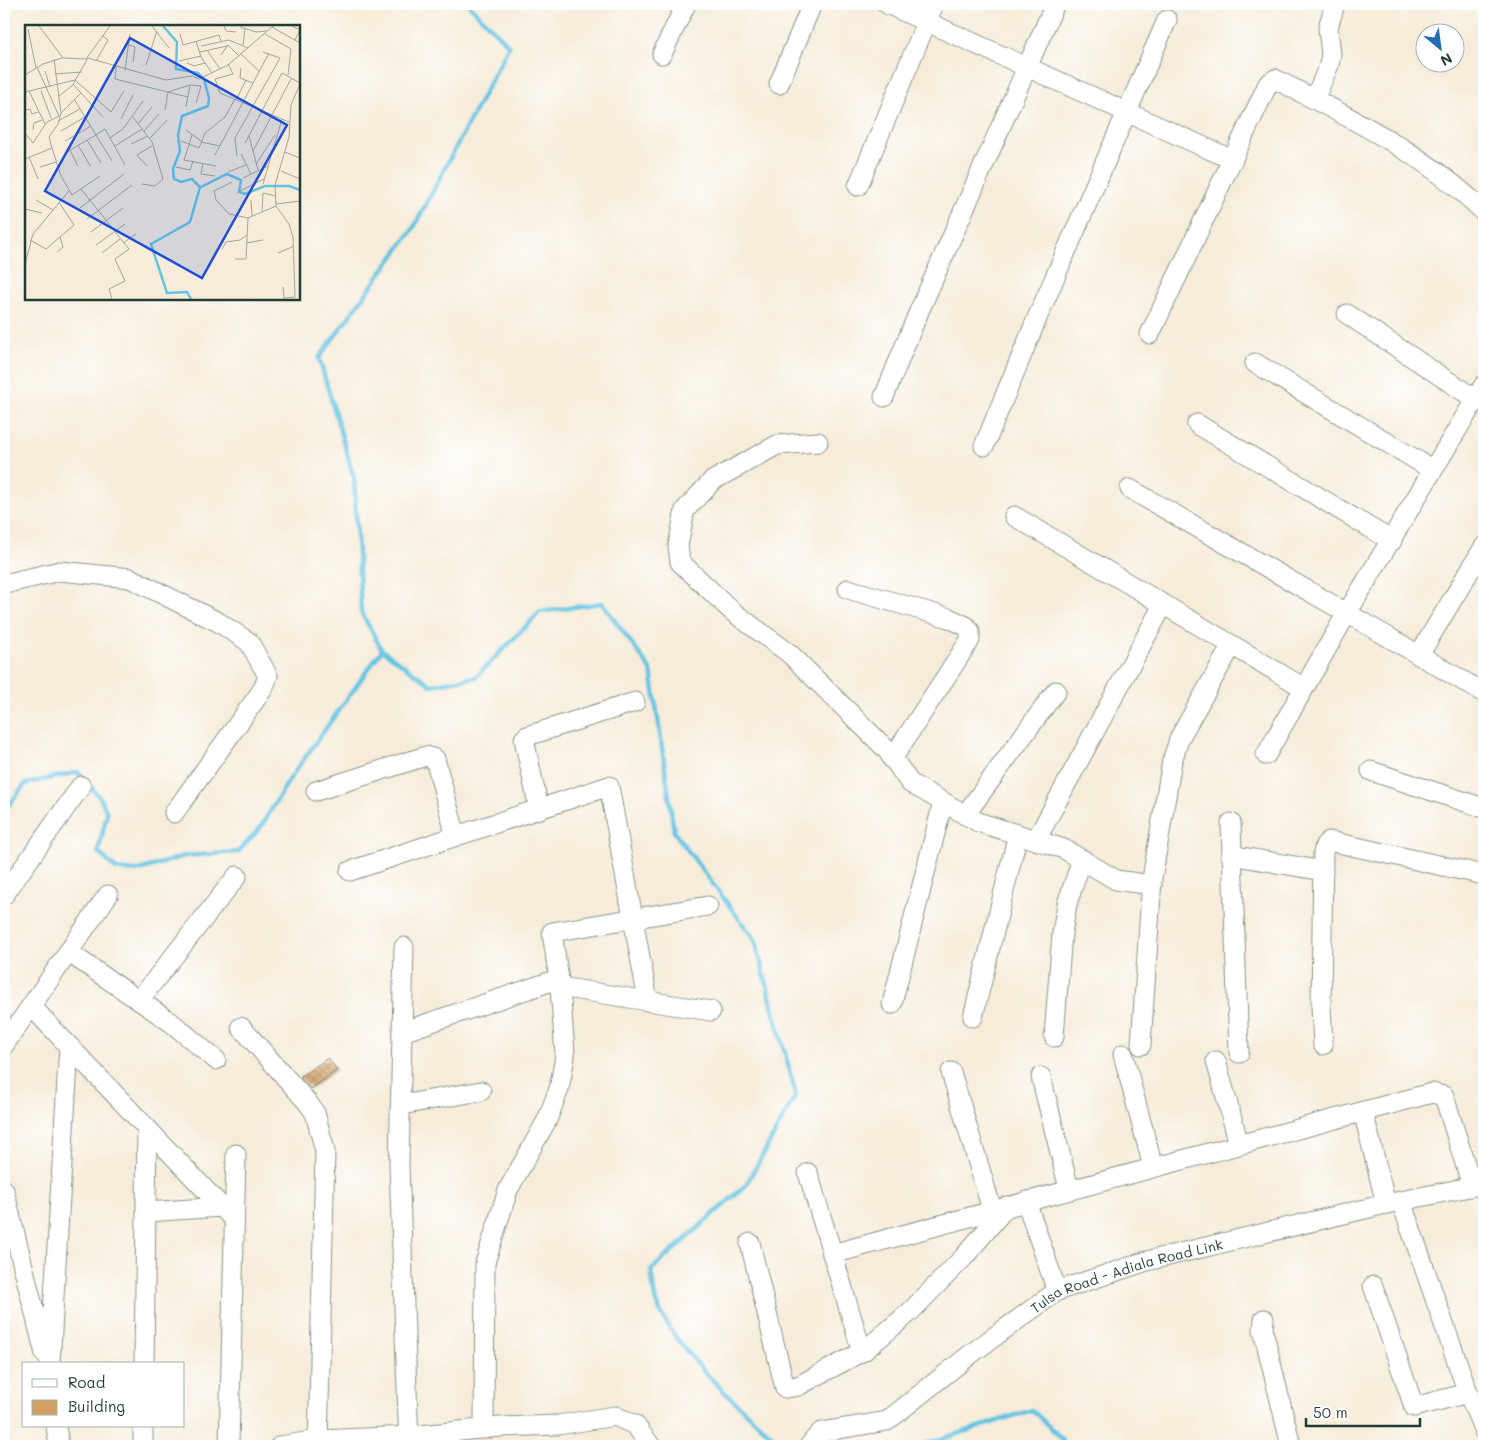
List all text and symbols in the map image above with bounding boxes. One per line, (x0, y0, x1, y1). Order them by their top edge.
north arrow (1416, 22, 1466, 72)
inset map (25, 25, 300, 300)
text: N (1437, 49, 1456, 71)
street label: Tulsa Road - Adiala Road Link (1026, 1234, 1225, 1317)
legend (22, 1362, 185, 1428)
text: Road (68, 1372, 105, 1392)
scale bar (1306, 1395, 1419, 1427)
text: Building (68, 1396, 125, 1416)
text: 50 m (1313, 1402, 1348, 1422)

